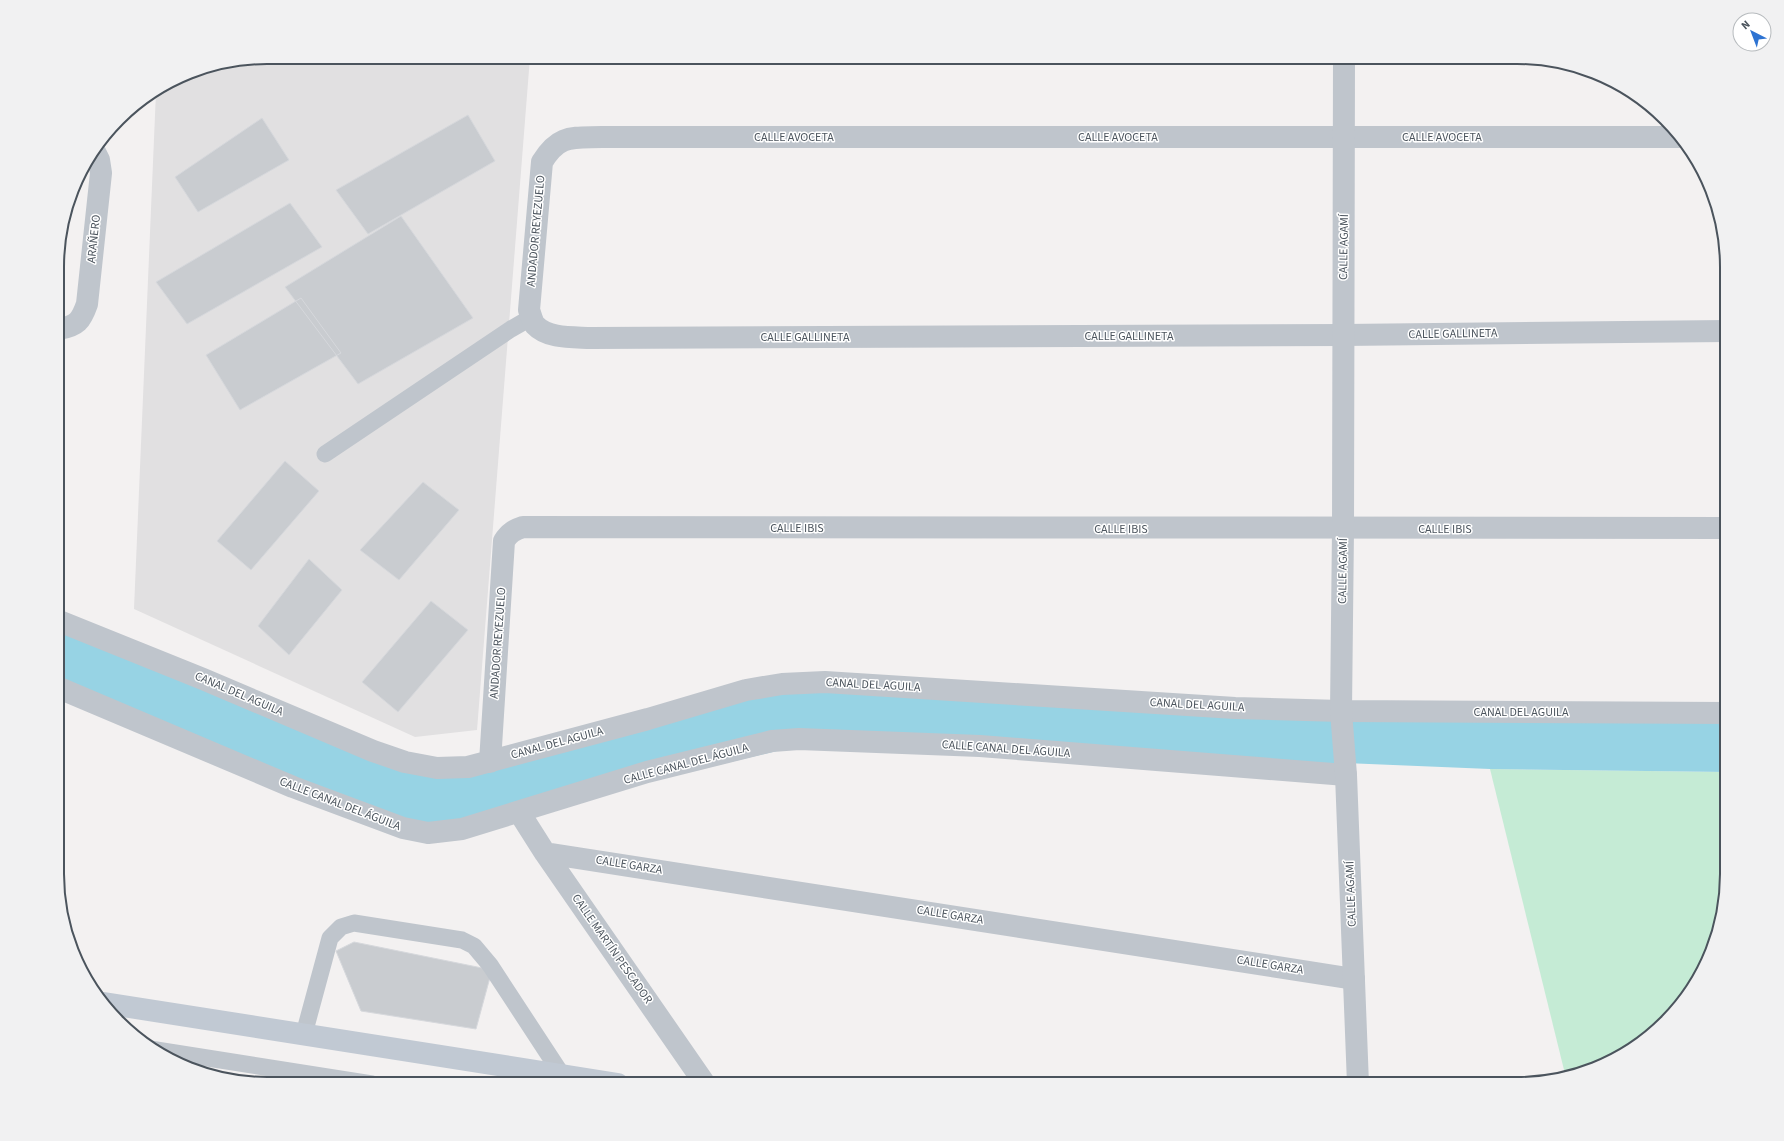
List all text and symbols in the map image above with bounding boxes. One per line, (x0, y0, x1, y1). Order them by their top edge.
north arrow (1732, 12, 1772, 52)
text: N (1738, 17, 1753, 33)
street label: CALLE AVOCETA (754, 129, 834, 146)
street label: CALLE AVOCETA (1078, 129, 1158, 146)
street label: CALLE AVOCETA (1402, 129, 1482, 146)
street label: ANDADOR REYEZUELO (523, 175, 549, 287)
street label: CALLE AGAMÍ (1335, 213, 1353, 280)
street label: ARAÑERO (83, 214, 105, 264)
street label: CALLE GALLINETA (1408, 325, 1498, 343)
street label: CALLE GALLINETA (1084, 328, 1174, 345)
street label: CALLE GALLINETA (760, 329, 850, 346)
street label: CALLE IBIS (770, 520, 824, 537)
street label: CALLE IBIS (1094, 521, 1148, 538)
street label: CALLE IBIS (1418, 521, 1472, 538)
street label: CALLE AGAMÍ (1334, 537, 1352, 604)
street label: ANDADOR REYEZUELO (486, 587, 510, 699)
street label: CANAL DEL AGUILA (192, 668, 286, 721)
street label: CANAL DEL AGUILA (825, 674, 921, 696)
street label: CANAL DEL AGUILA (1149, 694, 1245, 716)
street label: CANAL DEL AGUILA (1474, 704, 1569, 721)
street label: CANAL DEL AGUILA (509, 722, 605, 763)
street label: CALLE CANAL DEL ÁGUILA (941, 736, 1071, 762)
street label: CALLE CANAL DEL ÁGUILA (622, 739, 751, 789)
street label: CALLE CANAL DEL ÁGUILA (277, 773, 404, 835)
street label: CALLE GARZA (594, 851, 664, 879)
street label: CALLE AGAMÍ (1341, 860, 1361, 927)
street label: CALLE MARTÍN PESCADOR (568, 891, 656, 1007)
street label: CALLE GARZA (915, 901, 985, 929)
street label: CALLE GARZA (1235, 951, 1305, 979)

